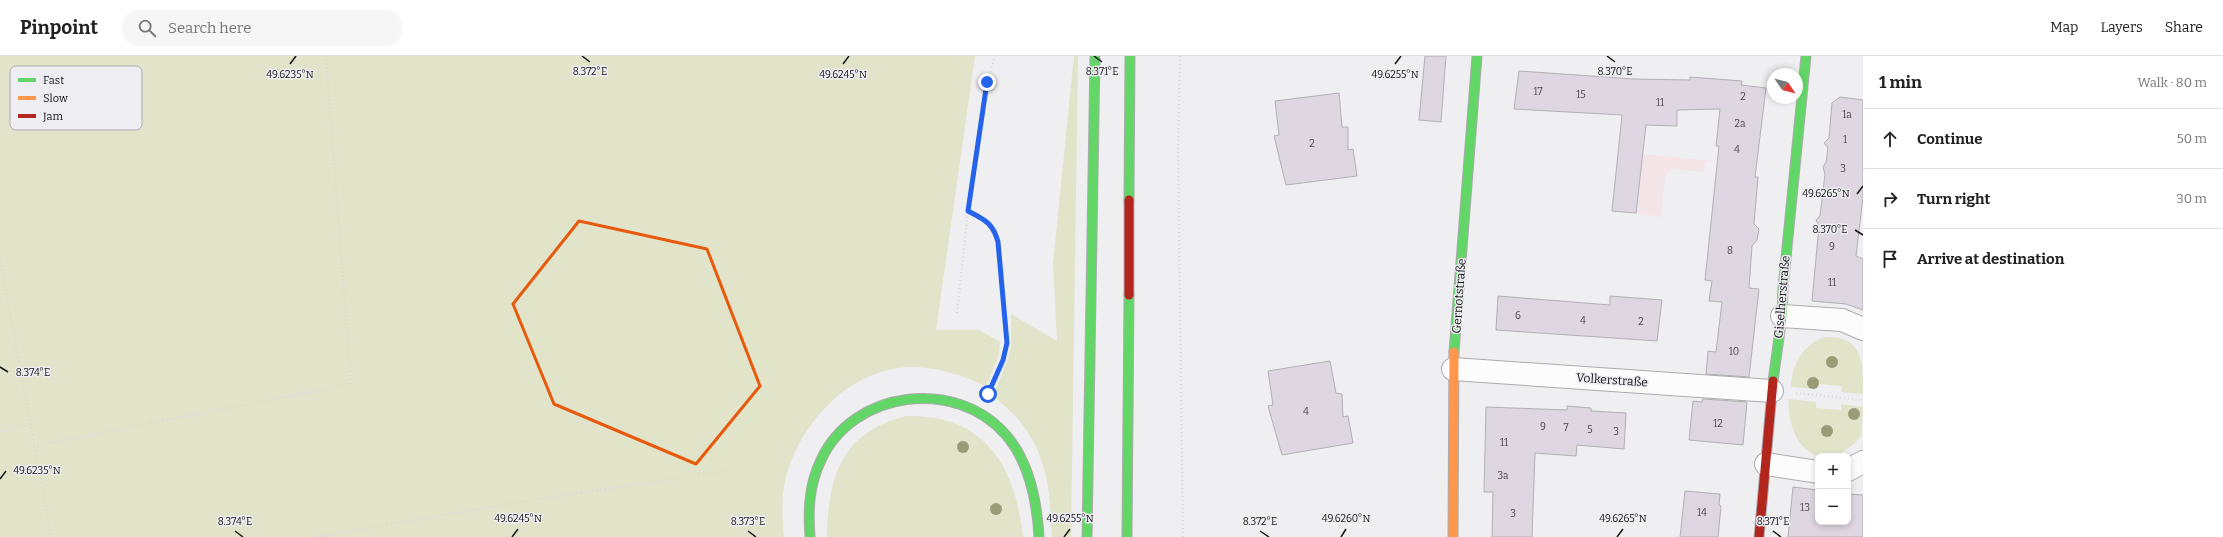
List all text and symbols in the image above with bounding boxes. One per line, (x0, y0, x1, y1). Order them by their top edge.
search box (122, 10, 402, 46)
text: Pinpoint (20, 16, 98, 39)
icon: search (136, 17, 158, 39)
text: Search here (168, 19, 251, 37)
text: Map (2050, 19, 2078, 36)
text: Layers (2100, 19, 2143, 36)
text: Share (2165, 19, 2203, 36)
legend (10, 66, 142, 130)
text: 8.372°E (573, 66, 607, 78)
text: 8.371°E (1086, 66, 1118, 78)
text: 8.370°E (1597, 66, 1633, 78)
north arrow (1767, 68, 1803, 104)
text: 49.6235°N (266, 69, 314, 81)
text: 49.6245°N (819, 69, 867, 81)
text: 49.6255°N (1371, 69, 1419, 81)
text: 1 min (1879, 72, 1922, 93)
route end (978, 73, 996, 91)
text: Fast (43, 74, 64, 87)
text: Walk · 80 m (2137, 75, 2207, 90)
house number: 17 (1534, 86, 1542, 98)
house number: 15 (1576, 89, 1586, 101)
house number: 2 (1740, 91, 1746, 103)
text: Slow (43, 92, 68, 105)
house number: 11 (1656, 97, 1664, 109)
house number: 1a (1842, 109, 1852, 121)
text: Jam (42, 110, 63, 123)
house number: 2a (1735, 118, 1746, 130)
icon: ahead (1879, 128, 1901, 150)
text: Continue (1917, 130, 1983, 148)
text: 50 m (2177, 131, 2207, 146)
house number: 1 (1843, 134, 1847, 146)
house number: 2 (1309, 138, 1315, 150)
house number: 4 (1734, 144, 1740, 156)
house number: 3 (1840, 163, 1846, 175)
text: 49.6265°N (1802, 188, 1850, 200)
icon: right (1879, 188, 1901, 210)
text: Turn right (1917, 190, 1990, 208)
text: 30 m (2176, 191, 2207, 206)
text: 8.370°E (1812, 224, 1848, 236)
house number: 9 (1829, 241, 1835, 253)
house number: 8 (1727, 245, 1733, 257)
icon: arrive (1879, 248, 1901, 270)
text: Arrive at destination (1917, 250, 2064, 268)
street label: Giselherstraße (1771, 255, 1793, 339)
street label: Gernotstraße (1449, 258, 1469, 334)
house number: 11 (1828, 277, 1836, 289)
house number: 6 (1515, 310, 1521, 322)
house number: 4 (1580, 315, 1586, 327)
house number: 2 (1638, 316, 1644, 328)
house number: 10 (1729, 346, 1739, 358)
text: 8.374°E (16, 367, 50, 379)
street label: Volkerstraße (1576, 371, 1648, 389)
route start (979, 385, 997, 403)
house number: 4 (1303, 406, 1309, 418)
house number: 12 (1713, 418, 1723, 430)
house number: 9 (1540, 421, 1546, 433)
house number: 7 (1563, 422, 1569, 434)
house number: 5 (1587, 424, 1593, 436)
house number: 3 (1613, 426, 1619, 438)
house number: 11 (1500, 437, 1508, 449)
map controls (1815, 453, 1851, 525)
button: + (1815, 453, 1851, 489)
text: 49.6235°N (13, 465, 61, 477)
house number: 3a (1498, 470, 1509, 482)
button: − (1815, 489, 1851, 525)
house number: 13 (1800, 502, 1810, 514)
house number: 14 (1697, 507, 1707, 519)
house number: 3 (1510, 508, 1516, 520)
text: 49.6245°N (494, 513, 542, 525)
text: 49.6255°N (1046, 513, 1094, 525)
text: 49.6260°N (1322, 513, 1370, 525)
text: 49.6265°N (1599, 513, 1647, 525)
text: 8.374°E (218, 516, 252, 528)
text: 8.373°E (731, 516, 765, 528)
text: 8.372°E (1243, 516, 1277, 528)
text: 8.371°E (1757, 516, 1789, 528)

